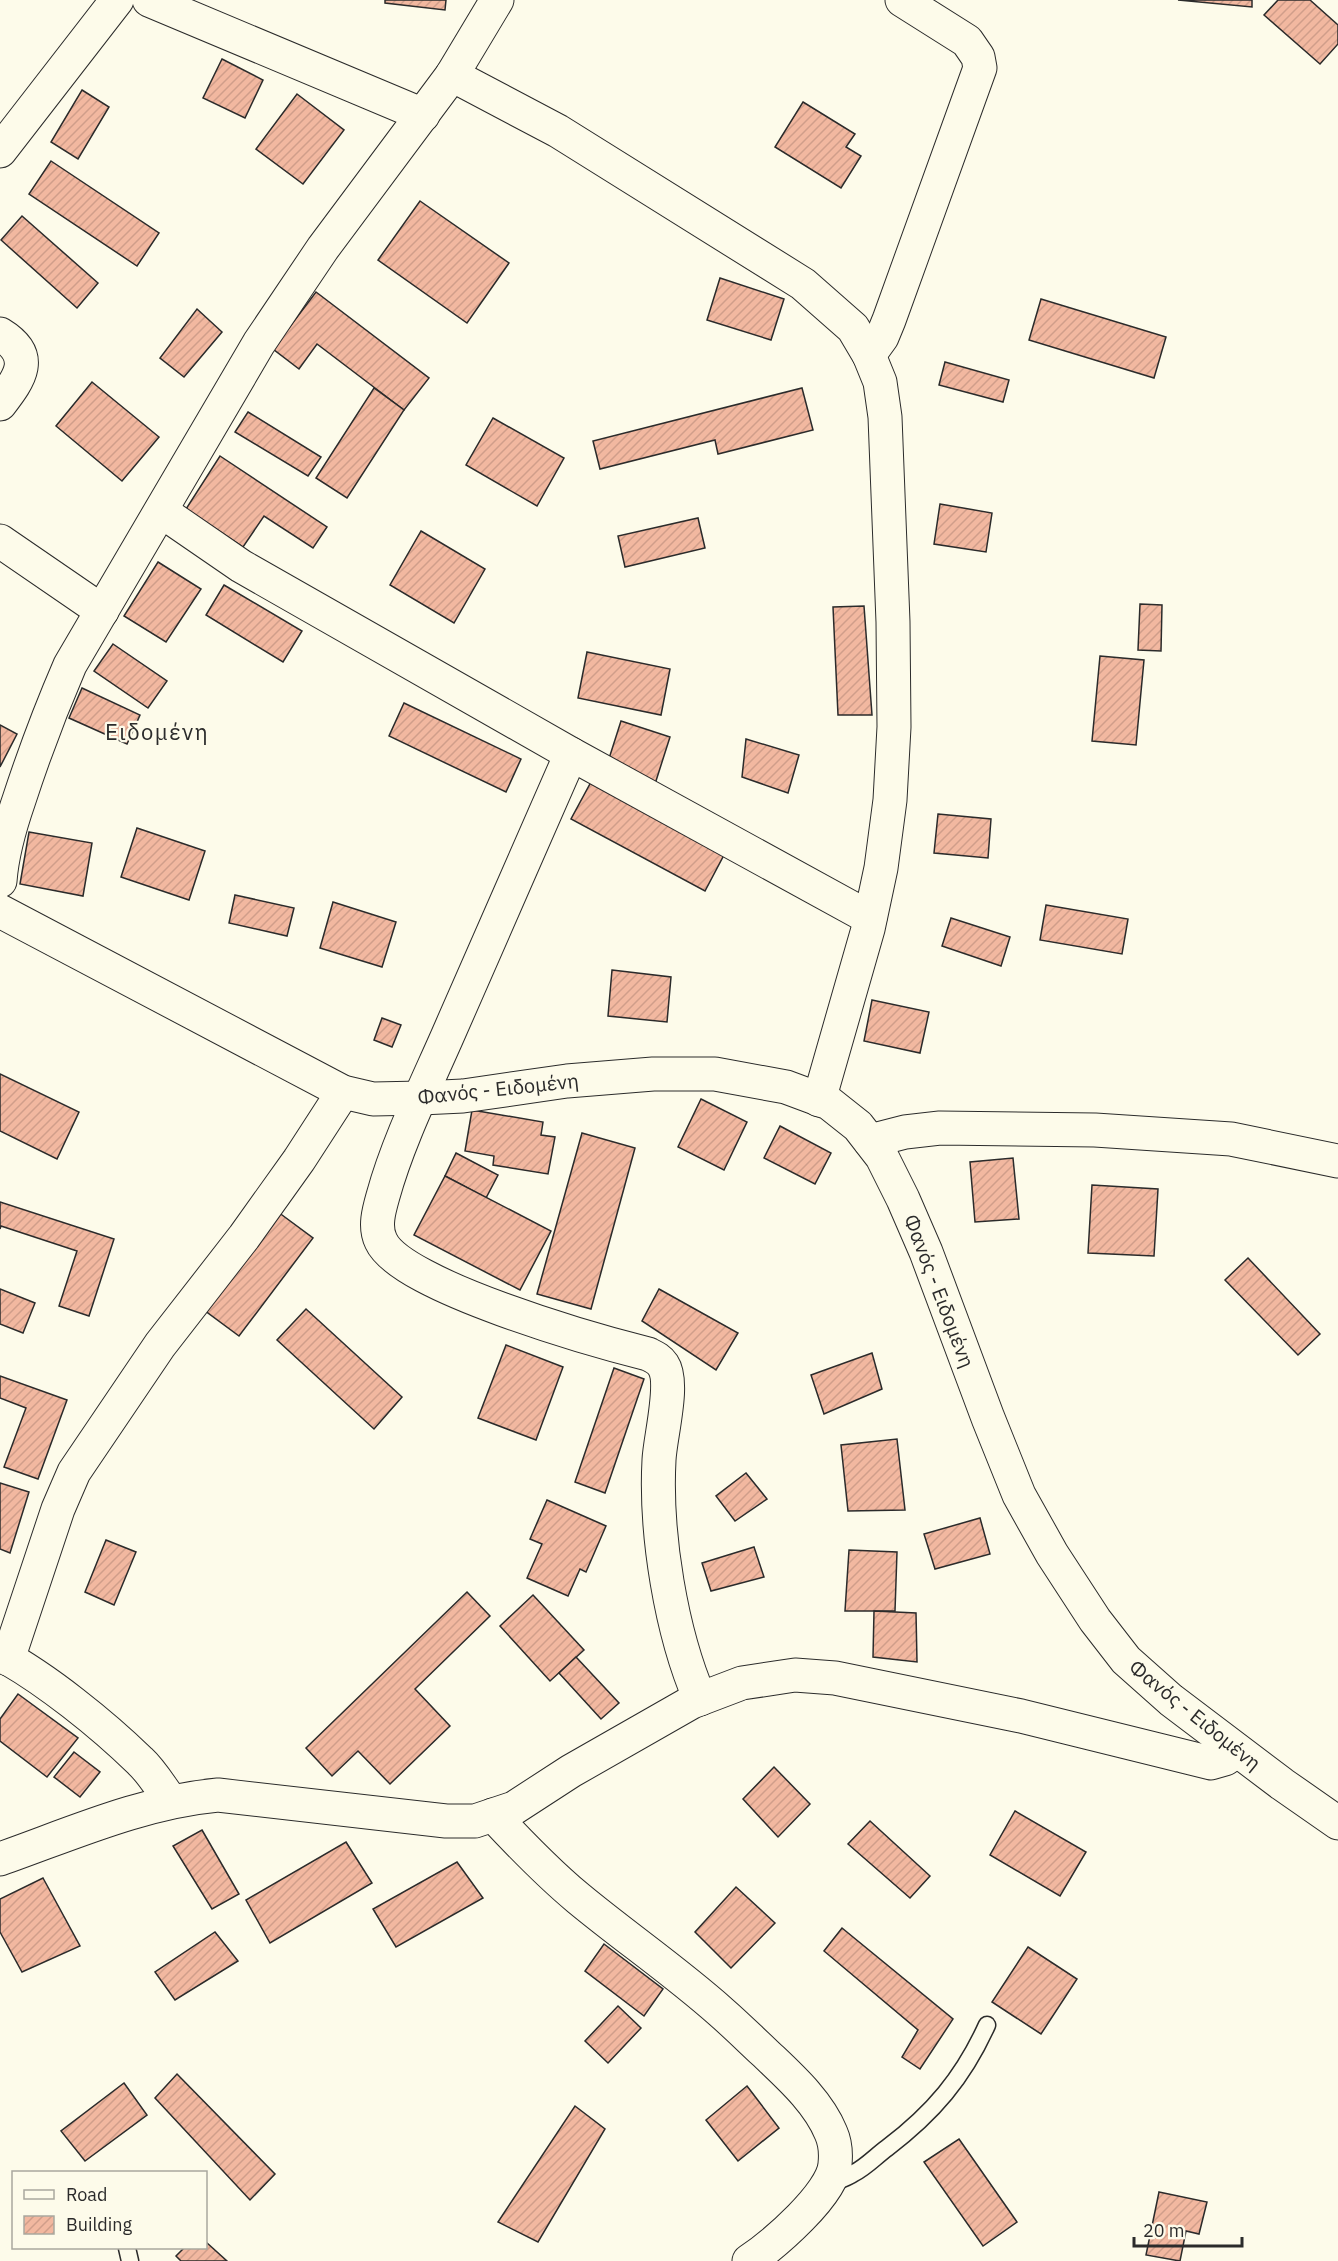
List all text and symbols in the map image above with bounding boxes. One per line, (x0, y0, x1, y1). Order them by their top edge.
district label: Ειδομένη (105, 717, 209, 746)
street label: Φανός - Ειδομένη (416, 1067, 580, 1110)
street label: Φανός - Ειδομένη (898, 1210, 981, 1371)
street label: Φανός - Ειδομένη (1124, 1653, 1267, 1776)
legend (12, 2171, 207, 2249)
text: Road (66, 2183, 107, 2206)
scale bar (1134, 2210, 1242, 2248)
text: Building (66, 2213, 133, 2236)
text: 20 m (1143, 2219, 1185, 2242)

